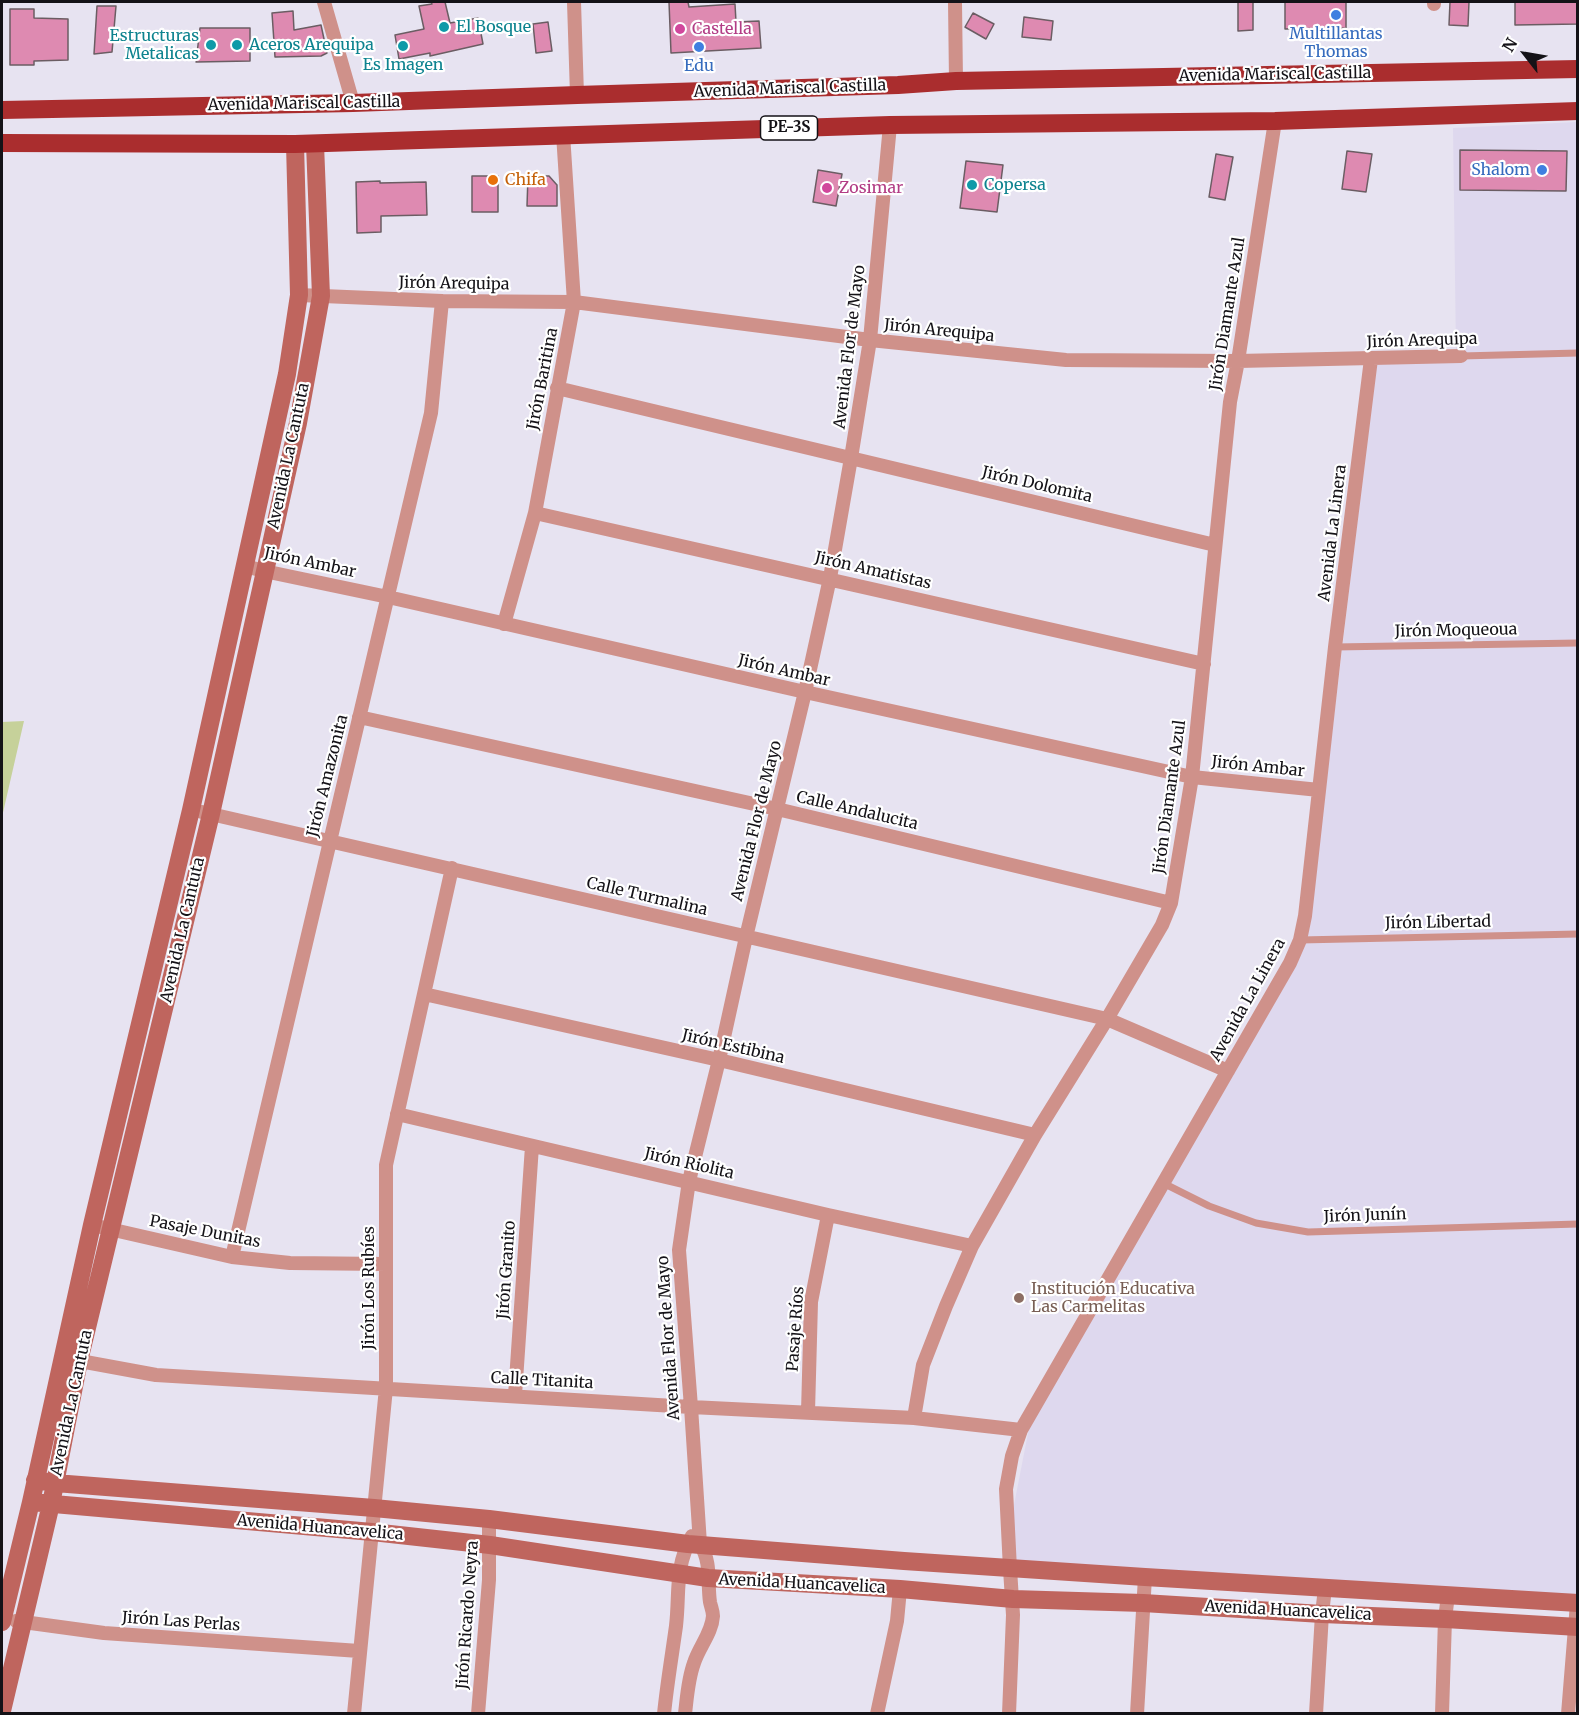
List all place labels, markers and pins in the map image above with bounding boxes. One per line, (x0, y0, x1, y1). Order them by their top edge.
marker: Multillantas Thomas (1329, 8, 1343, 22)
place label: El Bosque (456, 17, 531, 37)
place label: Castella (692, 19, 752, 39)
marker: El Bosque (437, 20, 451, 34)
marker: Castella (673, 22, 687, 36)
place label: Multillantas Thomas (1289, 24, 1383, 62)
place label: Estructuras Metalicas (109, 26, 199, 64)
place label: Aceros Arequipa (249, 35, 374, 55)
marker: Estructuras Metalicas (204, 38, 218, 52)
marker: Aceros Arequipa (230, 38, 244, 52)
marker: Es Imagen (396, 39, 410, 53)
marker: Edu (692, 40, 706, 54)
place label: Es Imagen (363, 55, 443, 75)
place label: Edu (684, 56, 714, 76)
place label: Shalom (1471, 160, 1530, 180)
marker: Shalom (1535, 163, 1549, 177)
place label: Chifa (505, 170, 546, 190)
marker: Chifa (486, 173, 500, 187)
place label: Copersa (984, 175, 1046, 195)
place label: Zosimar (839, 178, 903, 198)
marker: Copersa (965, 178, 979, 192)
marker: Zosimar (820, 181, 834, 195)
place label: Institución Educativa Las Carmelitas (1031, 1279, 1195, 1317)
marker: Institución Educativa Las Carmelitas (1012, 1291, 1026, 1305)

